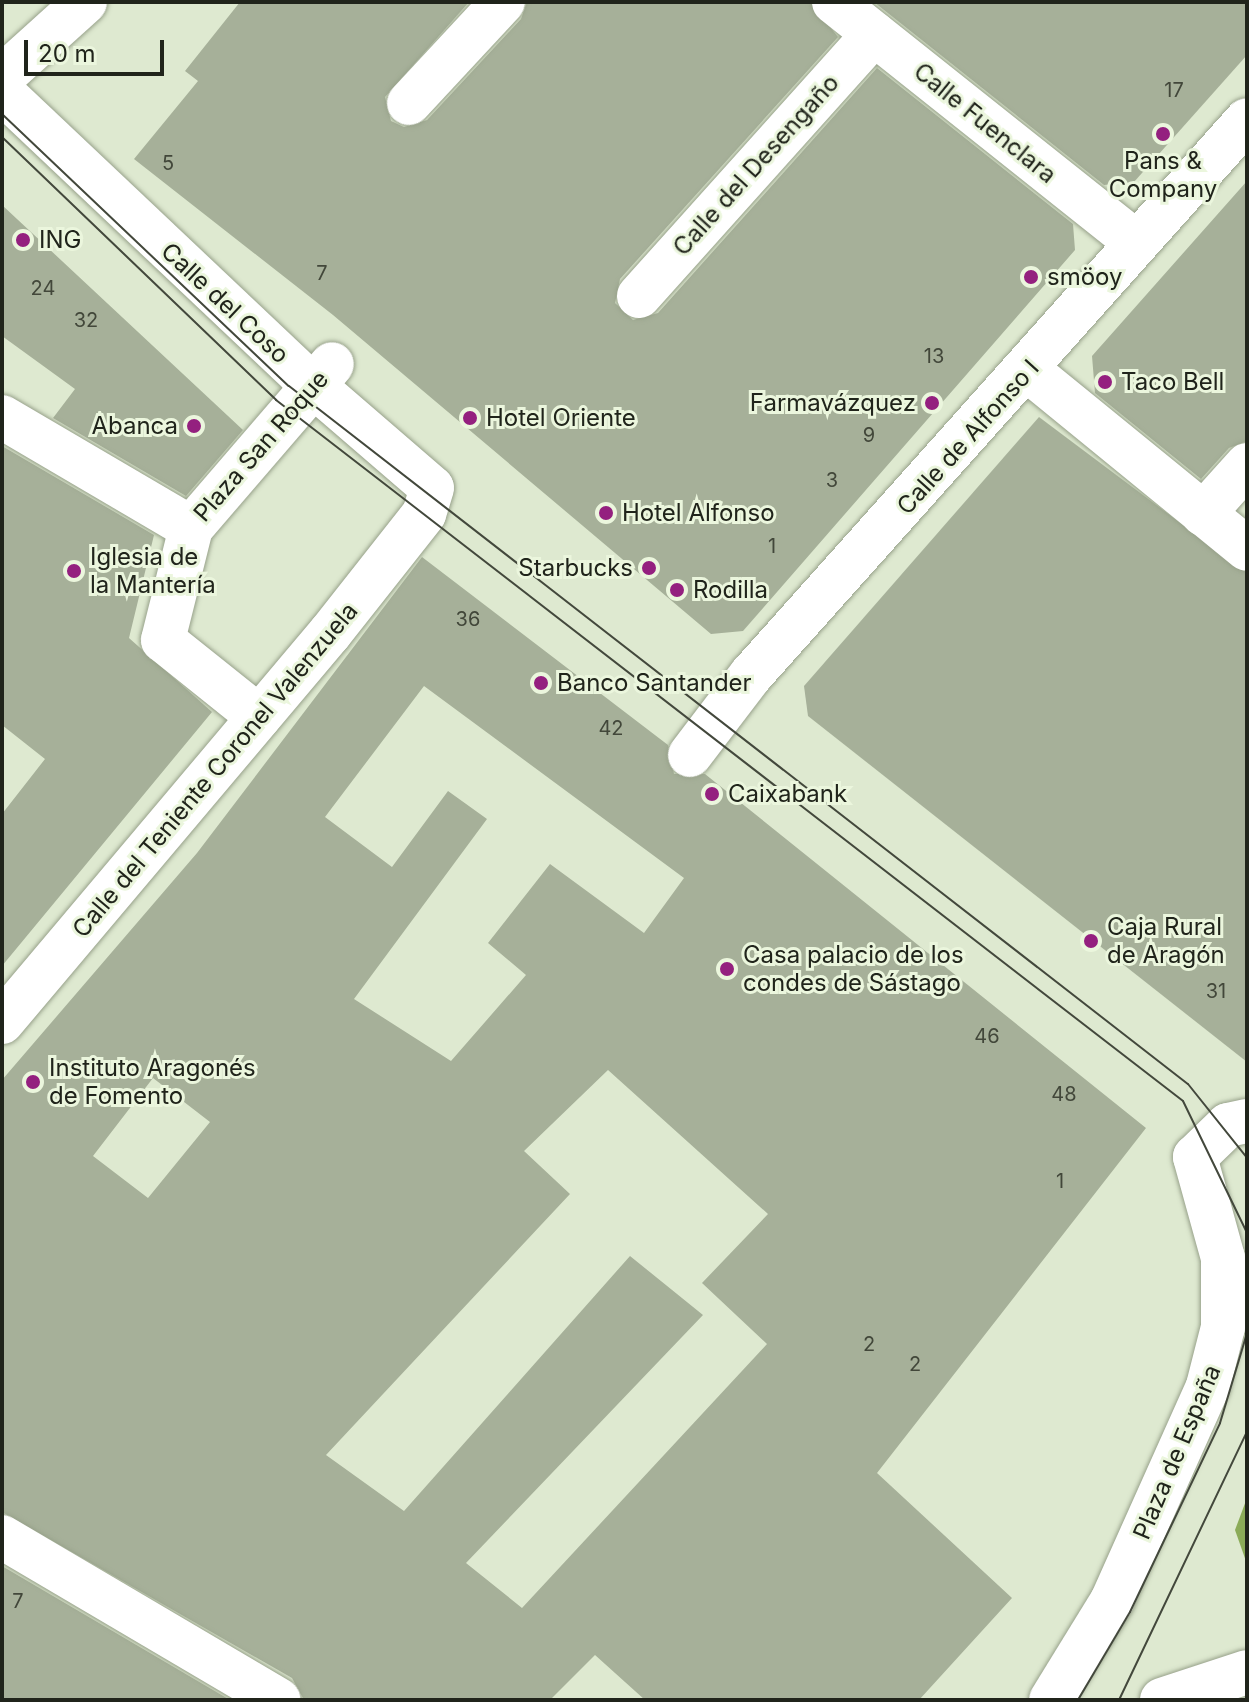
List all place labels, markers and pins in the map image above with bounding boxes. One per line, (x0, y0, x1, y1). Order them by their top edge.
marker: Pans & Company (1154, 125, 1172, 143)
place label: Pans & Company (1109, 147, 1217, 203)
place label: ING (39, 226, 81, 254)
marker: ING (14, 231, 32, 249)
place label: smöoy (1047, 263, 1122, 291)
marker: smöoy (1022, 268, 1040, 286)
place label: Taco Bell (1121, 368, 1224, 396)
marker: Taco Bell (1096, 373, 1114, 391)
place label: Farmavázquez (750, 389, 916, 417)
marker: Farmavázquez (923, 394, 941, 412)
place label: Hotel Oriente (486, 404, 636, 432)
marker: Hotel Oriente (461, 409, 479, 427)
place label: Abanca (91, 412, 178, 440)
marker: Abanca (185, 417, 203, 435)
place label: Hotel Alfonso (622, 499, 775, 527)
marker: Hotel Alfonso (597, 504, 615, 522)
place label: Iglesia de la Mantería (90, 543, 216, 599)
place label: Starbucks (518, 554, 633, 582)
marker: Starbucks (640, 559, 658, 577)
marker: Iglesia de la Mantería (65, 562, 83, 580)
place label: Rodilla (693, 576, 768, 604)
marker: Rodilla (668, 581, 686, 599)
place label: Banco Santander (557, 669, 752, 697)
marker: Banco Santander (532, 674, 550, 692)
place label: Caixabank (728, 780, 847, 808)
marker: Caixabank (703, 785, 721, 803)
place label: Caja Rural de Aragón (1107, 913, 1225, 969)
marker: Caja Rural de Aragón (1082, 932, 1100, 950)
place label: Casa palacio de los condes de Sástago (743, 941, 964, 997)
marker: Casa palacio de los condes de Sástago (718, 960, 736, 978)
place label: Instituto Aragonés de Fomento (49, 1054, 256, 1110)
marker: Instituto Aragonés de Fomento (24, 1073, 42, 1091)

